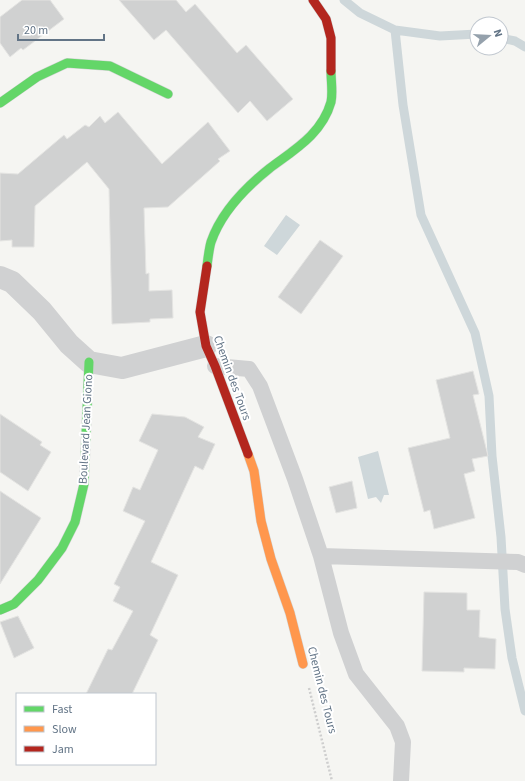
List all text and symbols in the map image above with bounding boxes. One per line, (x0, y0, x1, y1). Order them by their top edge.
scale bar (18, 16, 104, 42)
north arrow (469, 16, 509, 56)
text: 20 m (24, 22, 48, 39)
text: N (490, 27, 506, 39)
street label: Chemin des Tours (209, 333, 255, 423)
street label: Boulevard Jean Giono (75, 374, 97, 484)
street label: Chemin des Tours (303, 645, 341, 735)
legend (16, 693, 156, 765)
text: Fast (52, 701, 72, 718)
text: Slow (52, 721, 77, 738)
text: Jam (52, 741, 74, 758)

